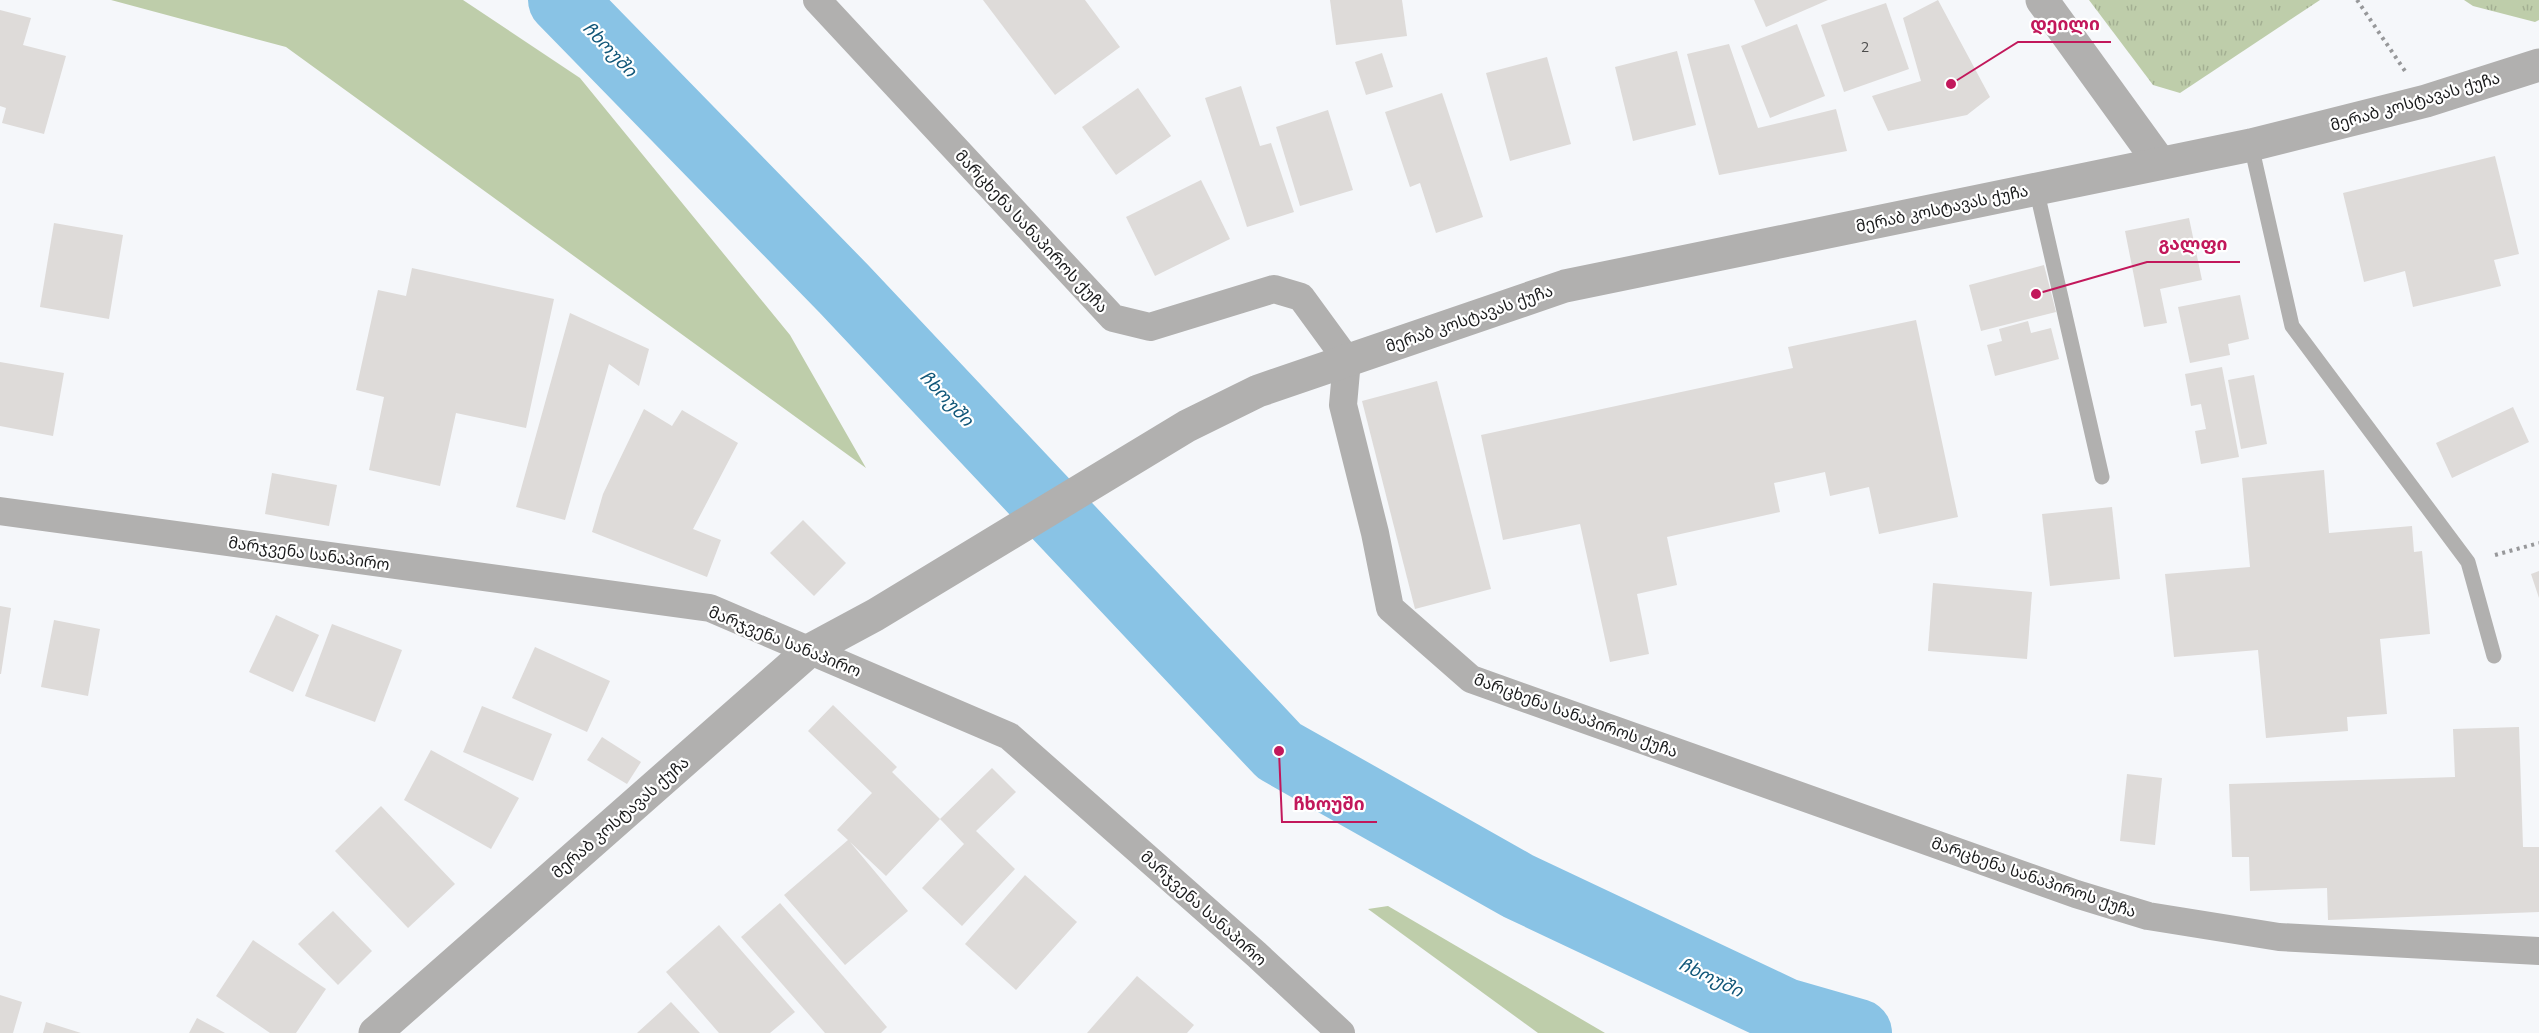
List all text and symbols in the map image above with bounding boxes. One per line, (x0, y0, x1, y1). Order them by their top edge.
callout: დეილი (2018, 6, 2111, 42)
text: დეილი (2030, 12, 2100, 35)
water label: ჩხოუში (578, 17, 642, 82)
house number: 2 (1861, 38, 1869, 56)
street label: მერაბ კოსტავას ქუჩა (2328, 67, 2502, 135)
street label: მარცხენა სანაპიროს ქუჩა (951, 145, 1113, 317)
street label: მერაბ კოსტავას ქუჩა (1854, 180, 2030, 236)
callout: გალფი (2147, 226, 2240, 262)
text: გალფი (2159, 232, 2228, 255)
street label: მერაბ კოსტავას ქუჩა (1383, 280, 1555, 356)
water label: ჩხოუში (915, 365, 979, 431)
street label: მარჯვენა სანაპირო (227, 532, 391, 574)
street label: მარჯვენა სანაპირო (706, 601, 864, 681)
street label: მარცხენა სანაპიროს ქუჩა (1471, 669, 1681, 761)
street label: მერაბ კოსტავას ქუჩა (547, 752, 693, 882)
callout: ჩხოუში (1282, 786, 1377, 822)
text: ჩხოუში (1293, 792, 1365, 815)
street label: მარცხენა სანაპიროს ქუჩა (1929, 832, 2139, 922)
street label: მარჯვენა სანაპირო (1137, 846, 1271, 970)
water label: ჩხოუში (1675, 952, 1747, 1002)

